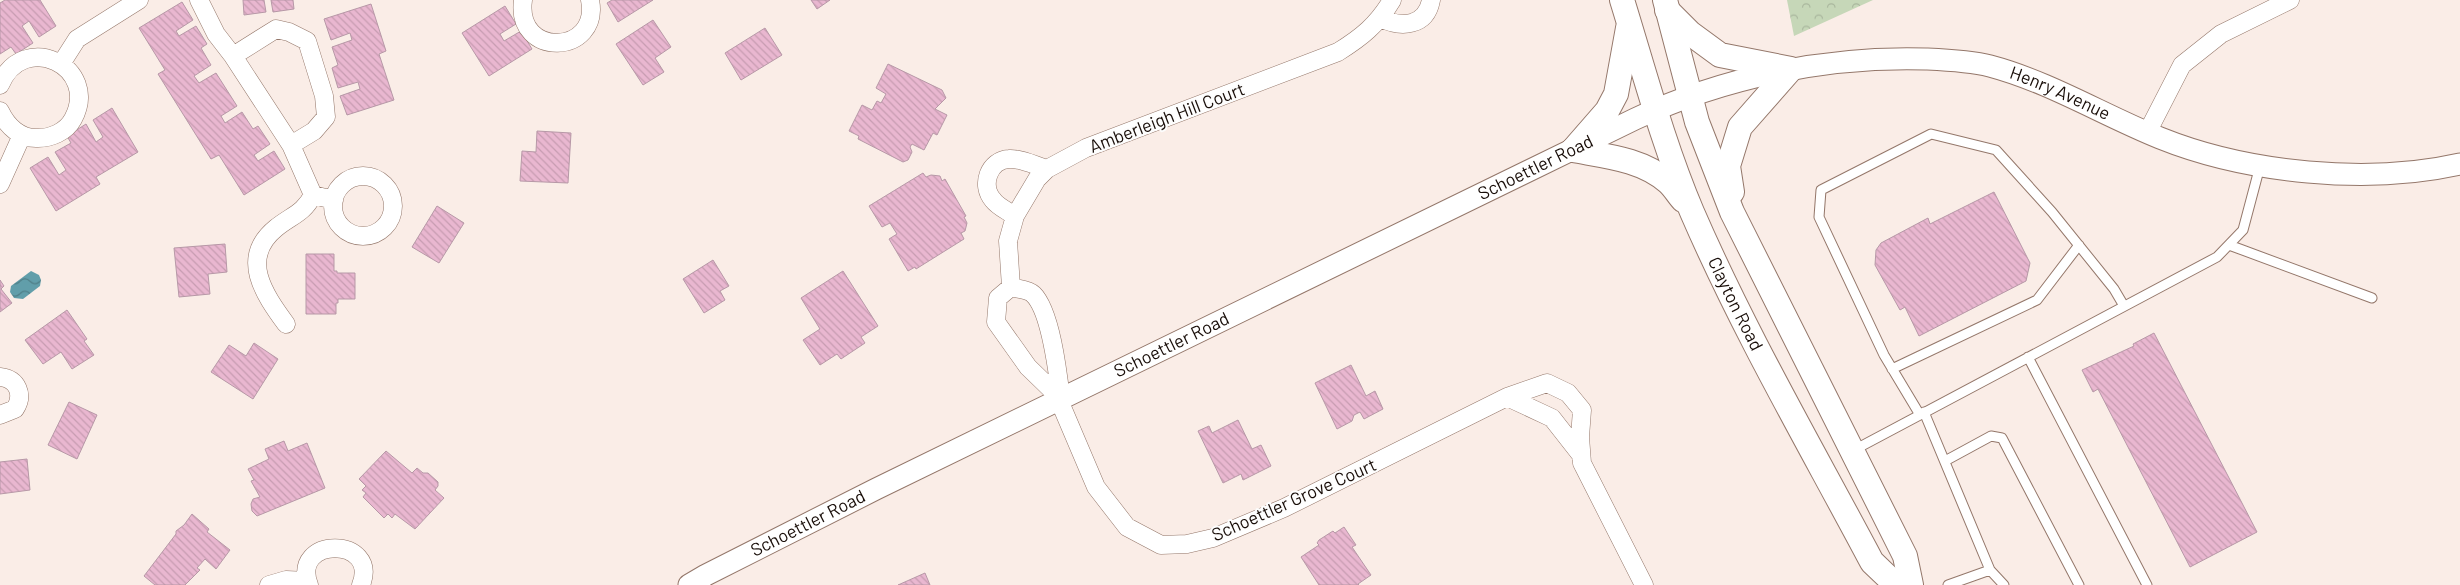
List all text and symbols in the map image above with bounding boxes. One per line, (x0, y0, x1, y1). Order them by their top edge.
street label: Henry Avenue (2007, 61, 2114, 124)
street label: Amberleigh Hill Court (1086, 77, 1248, 157)
street label: Schoettler Road (1474, 129, 1596, 204)
street label: Clayton Road (1704, 253, 1769, 354)
street label: Schoettler Road (1110, 307, 1232, 381)
street label: Schoettler Grove Court (1208, 453, 1379, 545)
street label: Schoettler Road (747, 484, 869, 561)

